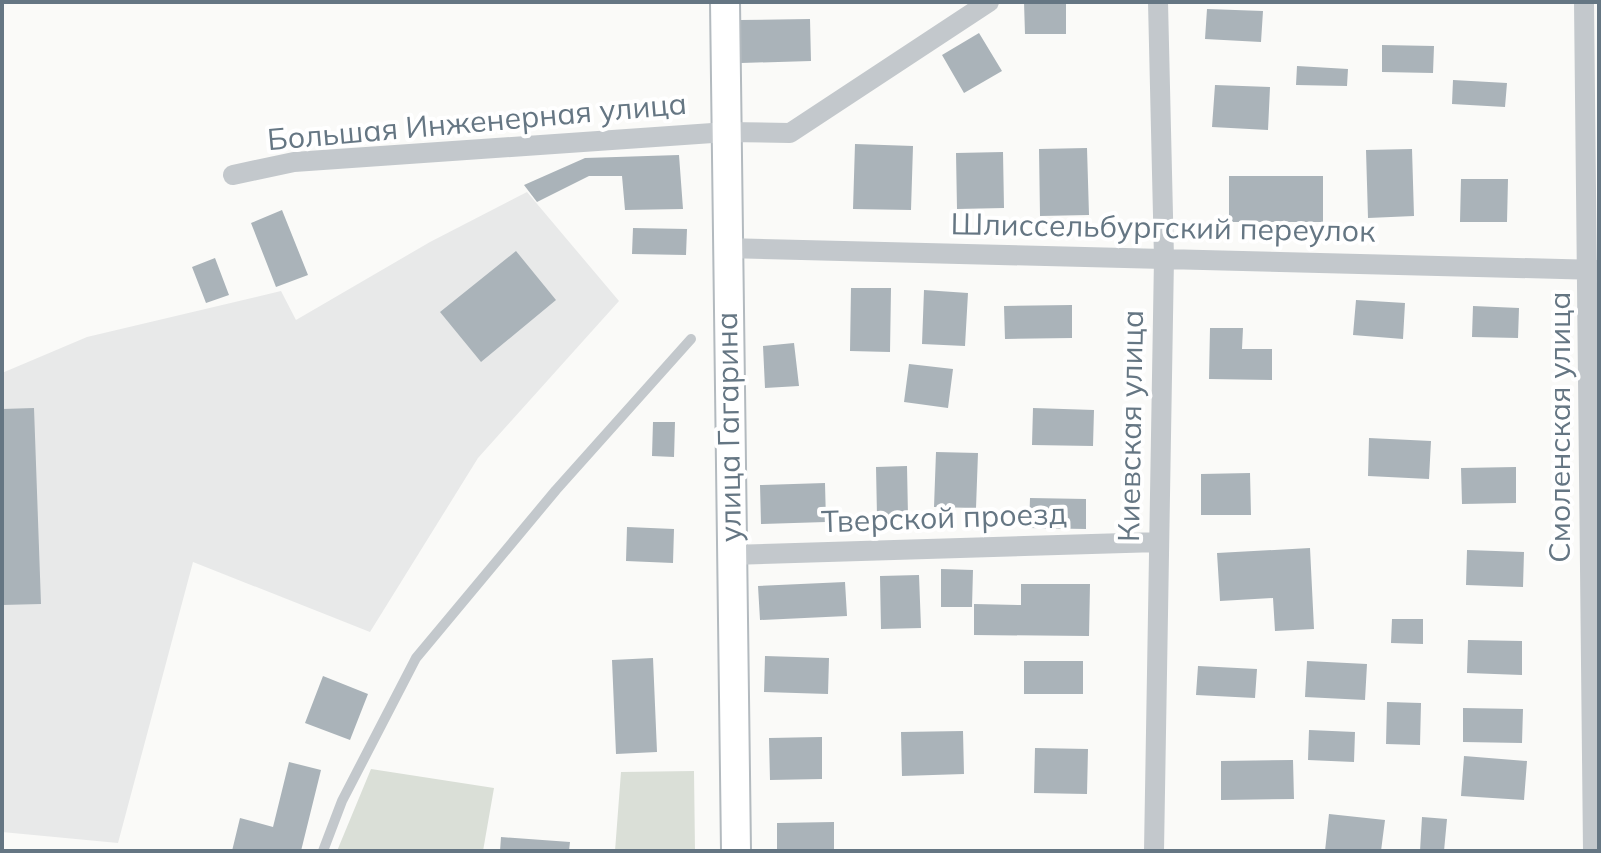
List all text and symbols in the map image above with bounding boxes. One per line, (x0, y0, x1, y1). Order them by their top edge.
street label: Большая Инженерная улица (266, 84, 688, 158)
street label: Шлиссельбургский переулок (950, 204, 1376, 250)
street label: Смоленская улица (1540, 291, 1578, 563)
street label: Киевская улица (1109, 310, 1151, 542)
street label: улица Гагарина (707, 312, 749, 542)
street label: Тверской проезд (820, 494, 1067, 540)

